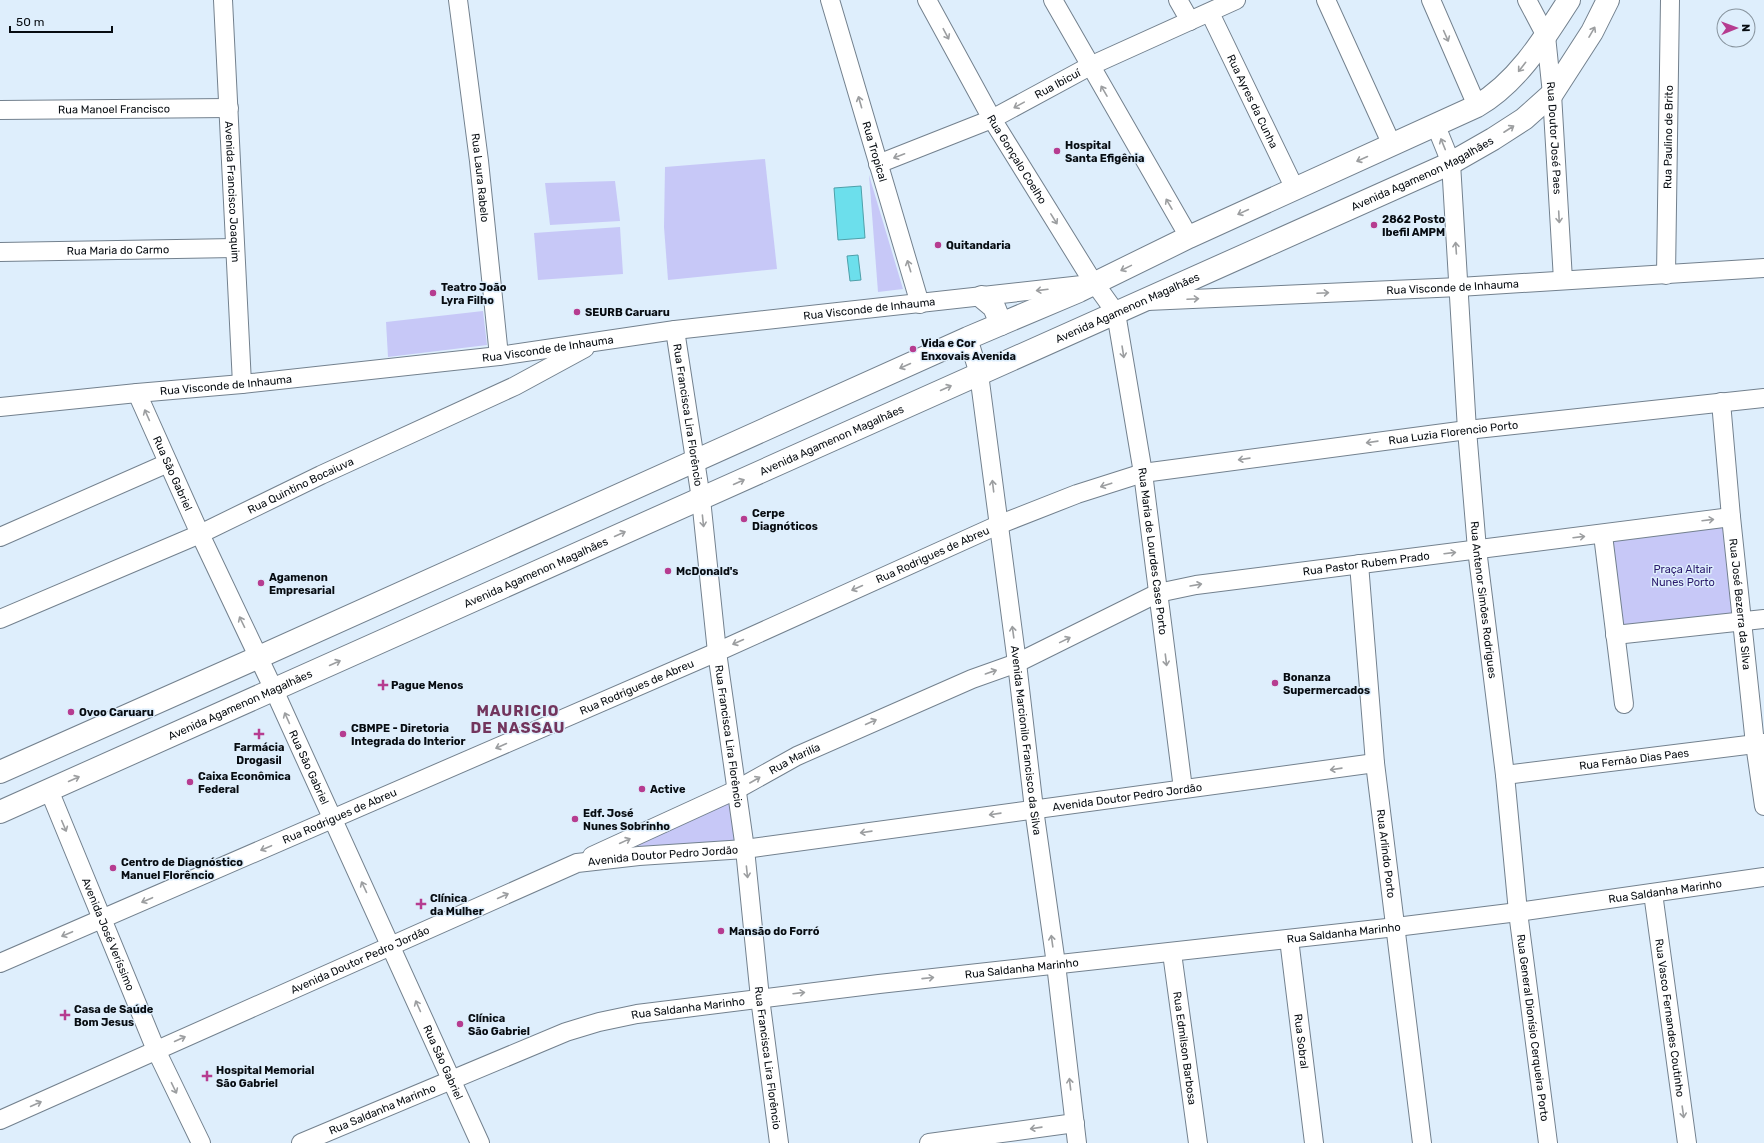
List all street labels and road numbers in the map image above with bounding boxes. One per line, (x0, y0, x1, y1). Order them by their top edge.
street label: Rua Ayres da Cunha (1224, 52, 1280, 151)
street label: Rua Ibicuí (1033, 66, 1084, 102)
street label: Rua Doutor José Paes (1544, 81, 1564, 195)
street label: Rua Paulino de Brito (1661, 85, 1676, 189)
street label: Rua Manoel Francisco (58, 103, 170, 116)
street label: Rua Gonçalo Coelho (984, 113, 1049, 207)
street label: Rua Tropical (859, 120, 889, 183)
street label: Avenida Francisco Joaquim (222, 121, 242, 263)
street label: Rua Laura Rabelo (468, 132, 491, 223)
street label: Avenida Agamenon Magalhães (1349, 134, 1496, 214)
street label: Rua Maria do Carmo (67, 243, 169, 258)
street label: Avenida Agamenon Magalhães (1053, 270, 1202, 346)
street label: Rua Visconde de Inhauma (1386, 277, 1519, 297)
street label: Rua Visconde de Inhauma (803, 295, 936, 323)
street label: Rua Visconde de Inhauma (481, 333, 614, 365)
street label: Rua Francisca Lira Florêncio (670, 343, 705, 487)
street label: Rua Visconde de Inhauma (159, 373, 293, 398)
street label: Avenida Agamenon Magalhães (758, 402, 906, 478)
street label: Rua Luzia Florencio Porto (1388, 419, 1519, 447)
street label: Rua São Gabriel (150, 434, 195, 513)
street label: Rua Quintino Bocaiuva (246, 455, 356, 517)
street label: Rua Maria de Lourdes Case Porto (1135, 467, 1169, 636)
street label: Rua Antenor Simões Rodrigues (1468, 521, 1499, 680)
street label: Rua Rodrigues de Abreu (874, 524, 991, 586)
street label: Avenida Agamenon Magalhães (462, 535, 610, 611)
street label: Rua José Bezerra da Silva (1726, 538, 1753, 671)
street label: Rua Pastor Rubem Prado (1302, 549, 1430, 578)
street label: Avenida Marcionilo Francisco da Silva (1008, 645, 1044, 836)
street label: Rua Rodrigues de Abreu (578, 657, 696, 718)
street label: Rua Francisca Lira Florêncio (712, 664, 745, 809)
street label: Avenida Agamenon Magalhães (166, 667, 315, 743)
street label: Rua São Gabriel (286, 728, 331, 807)
street label: Rua Marilía (767, 741, 822, 777)
street label: Rua Fernão Dias Paes (1578, 746, 1690, 773)
street label: Avenida Doutor Pedro Jordão (1052, 781, 1203, 814)
street label: Rua Rodrigues de Abreu (281, 786, 399, 847)
street label: Rua Arlindo Porto (1374, 808, 1398, 899)
street label: Avenida Doutor Pedro Jordão (587, 843, 739, 869)
street label: Avenida José Veríssimo (79, 876, 137, 993)
street label: Rua Saldanha Marinho (1608, 877, 1723, 906)
street label: Rua Saldanha Marinho (1286, 920, 1401, 946)
street label: Avenida Doutor Pedro Jordão (289, 924, 432, 997)
street label: Rua General Dionísio Cerqueira Porto (1514, 934, 1551, 1122)
street label: Rua Vasco Fernandes Coutinho (1652, 938, 1687, 1098)
street label: Rua Saldanha Marinho (964, 956, 1079, 981)
street label: Rua Francisca Lira Florêncio (752, 986, 783, 1130)
street label: Rua Edmilson Barbosa (1170, 991, 1199, 1106)
street label: Rua Saldanha Marinho (630, 995, 746, 1022)
street label: Rua Sobral (1291, 1013, 1311, 1069)
street label: Rua São Gabriel (420, 1023, 465, 1102)
street label: Rua Saldanha Marinho (327, 1081, 438, 1138)

